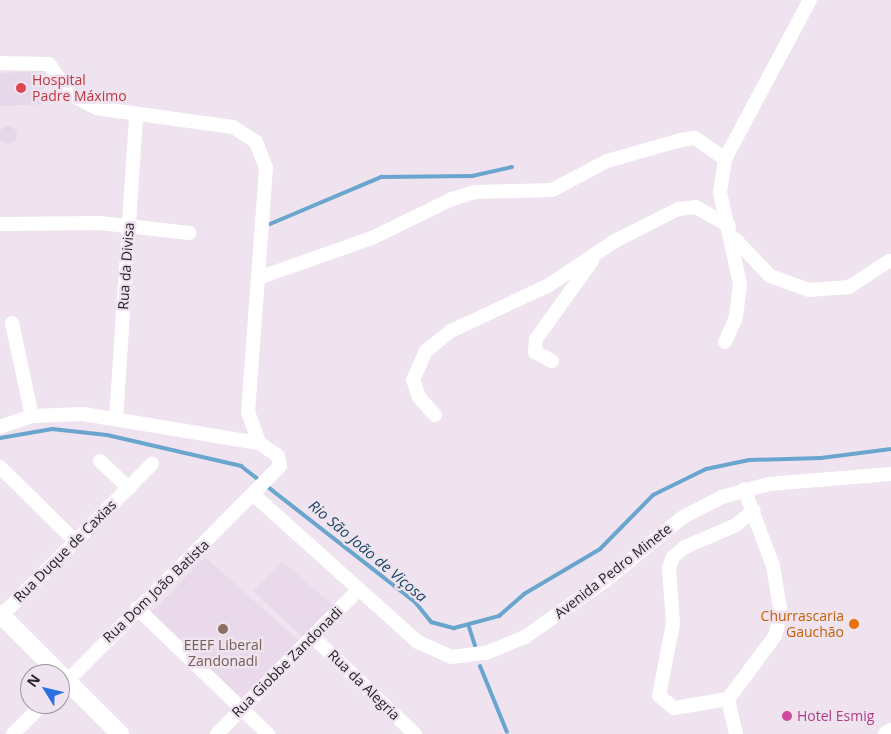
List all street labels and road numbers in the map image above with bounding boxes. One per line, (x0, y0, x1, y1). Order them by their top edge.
street label: Rua da Divisa (115, 222, 137, 310)
street label: Rua Duque de Caxias (10, 496, 120, 606)
street label: Avenida Pedro Minete (551, 520, 675, 622)
street label: Rua Dom João Batista (100, 536, 212, 646)
street label: Rua Giobbe Zandonadi (228, 603, 346, 721)
street label: Rua da Alegria (325, 646, 403, 724)

